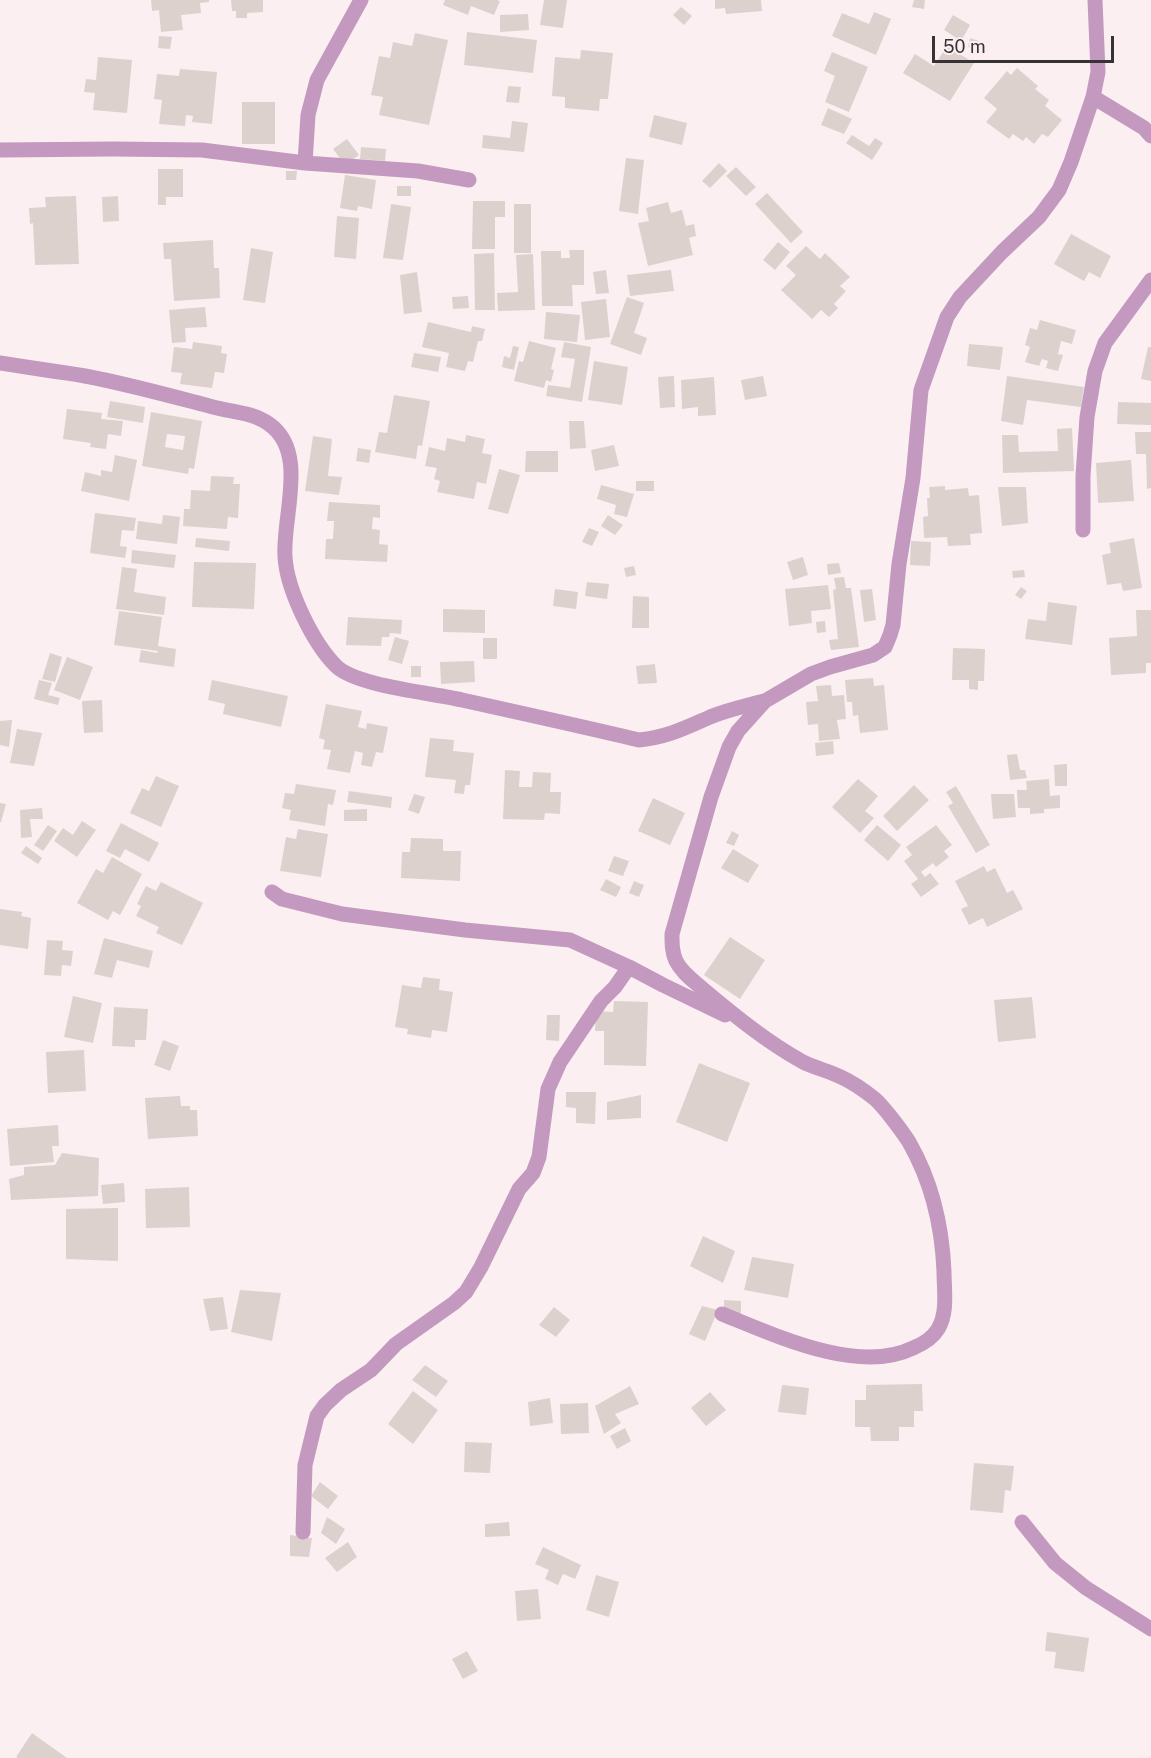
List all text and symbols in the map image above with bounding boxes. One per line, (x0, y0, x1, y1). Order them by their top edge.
scale bar (935, 24, 1116, 62)
text: 50 m (943, 36, 986, 57)

